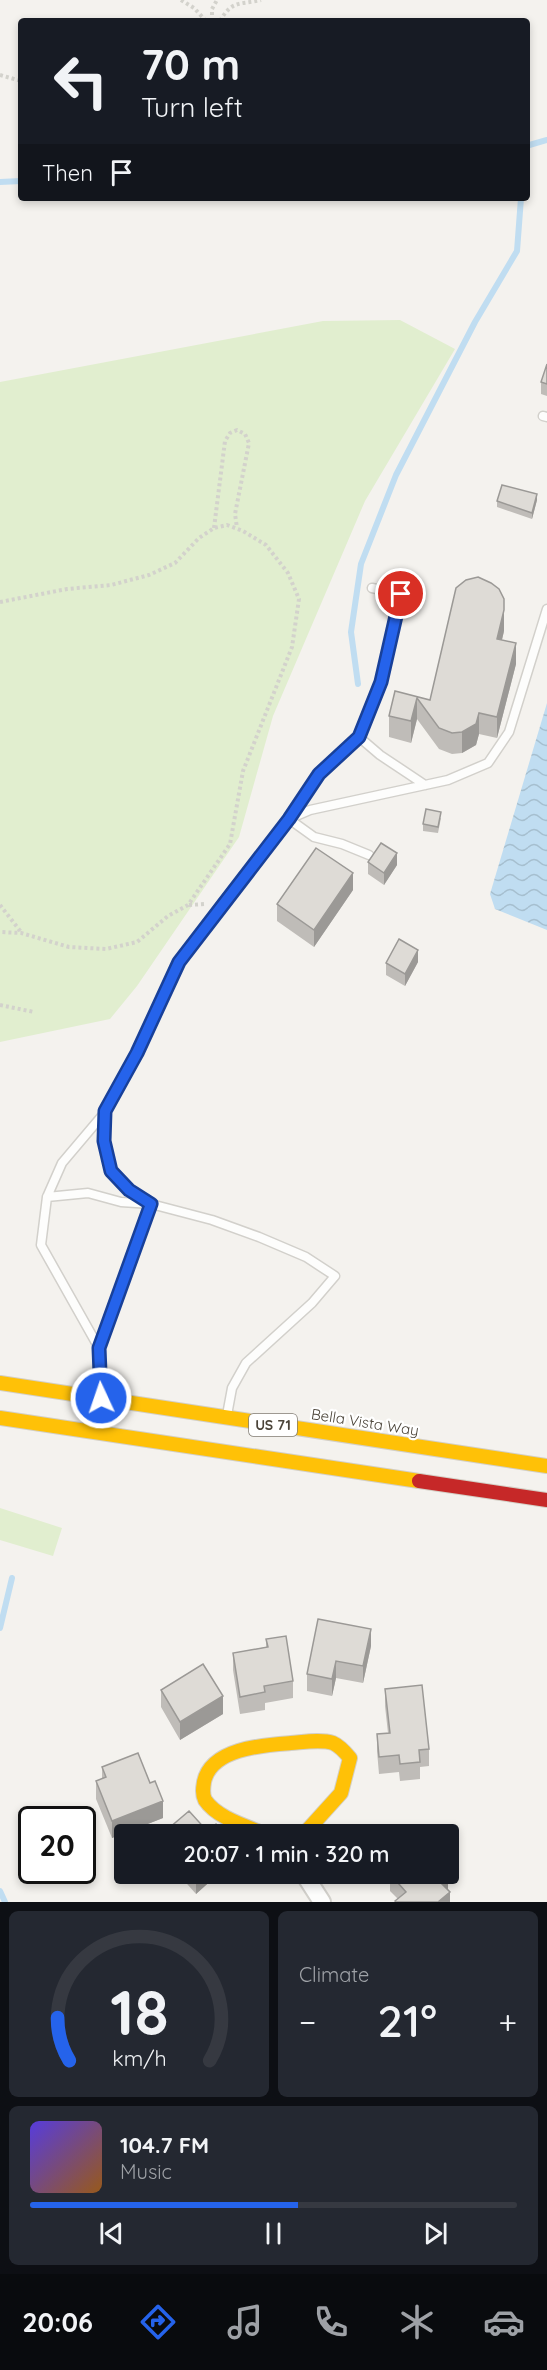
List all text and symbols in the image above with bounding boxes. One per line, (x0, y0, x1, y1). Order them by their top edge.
text: 70 m (141, 38, 240, 91)
icon: left (42, 42, 120, 120)
text: Turn left (141, 90, 243, 124)
icon: arrive (105, 156, 138, 189)
text: Then (42, 159, 93, 187)
pin (375, 568, 426, 619)
icon: arrive (384, 577, 417, 610)
position arrow (69, 1366, 133, 1430)
street label: Bella Vista Way (310, 1404, 420, 1440)
road number: US 71 (249, 1414, 297, 1436)
speed limit sign: 20 (18, 1806, 96, 1884)
text: 20:07 · 1 min · 320 m (184, 1840, 389, 1868)
text: Climate (299, 1962, 369, 1987)
text: 18 (110, 1973, 168, 2051)
text: 21° (378, 1992, 437, 2048)
text: − (299, 2001, 316, 2042)
text: + (498, 2001, 517, 2042)
text: km/h (112, 2045, 166, 2071)
text: 104.7 FM (120, 2131, 209, 2159)
text: Music (120, 2159, 172, 2184)
icon: previous (95, 2217, 128, 2250)
icon: pause (257, 2217, 290, 2250)
icon: next (419, 2217, 452, 2250)
icon: directions (137, 2301, 179, 2343)
icon: music (224, 2301, 266, 2343)
icon: phone (310, 2301, 352, 2343)
icon: climate (396, 2301, 438, 2343)
icon: car (483, 2301, 525, 2343)
text: 20:06 (22, 2305, 93, 2339)

